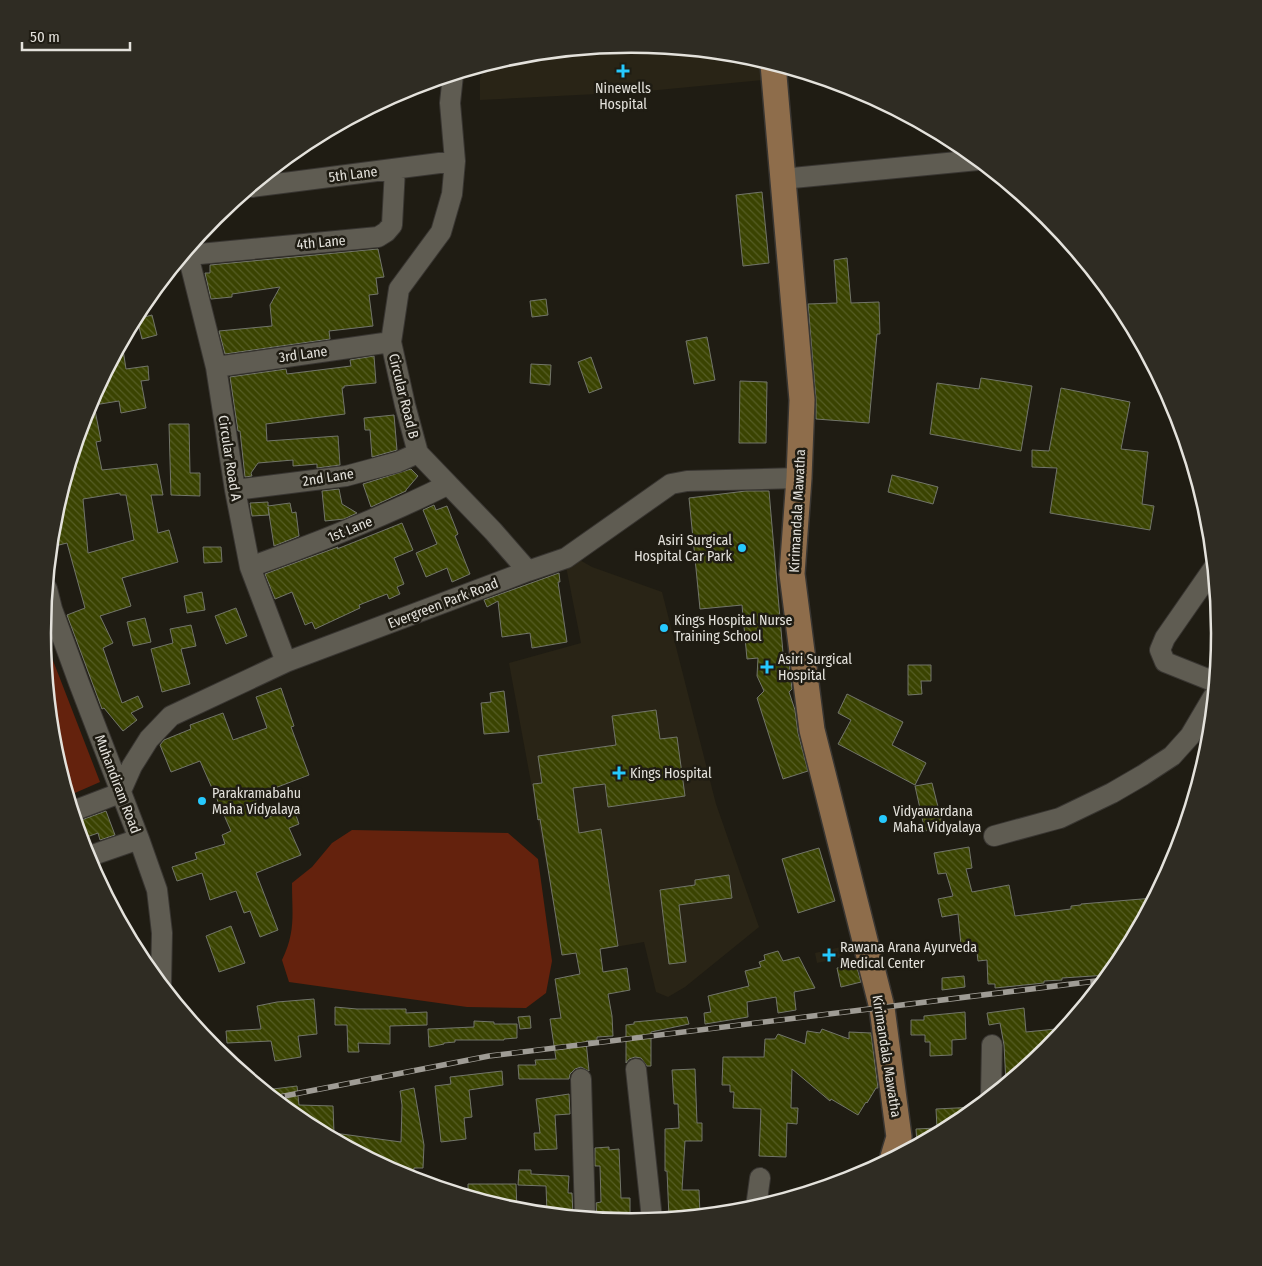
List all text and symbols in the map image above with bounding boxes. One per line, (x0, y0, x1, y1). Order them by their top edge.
scale bar (22, 20, 130, 52)
text: 50 m (30, 28, 60, 46)
marker: Ninewells Hospital (616, 64, 630, 78)
place label: Ninewells Hospital (595, 80, 651, 113)
street label: 5th Lane (328, 163, 378, 186)
street label: 4th Lane (296, 232, 346, 253)
street label: 3rd Lane (278, 343, 329, 366)
street label: Circular Road B (385, 352, 422, 441)
street label: Circular Road A (214, 414, 245, 503)
street label: Kirimandala Mawatha (786, 449, 809, 573)
street label: 2nd Lane (301, 465, 355, 490)
street label: 1st Lane (325, 513, 375, 546)
place label: Asiri Surgical Hospital Car Park (634, 532, 732, 565)
marker: Asiri Surgical Hospital Car Park (736, 542, 748, 554)
street label: Evergreen Park Road (386, 575, 501, 632)
place label: Kings Hospital Nurse Training School (674, 612, 793, 645)
marker: Kings Hospital Nurse Training School (658, 622, 670, 634)
place label: Asiri Surgical Hospital (778, 651, 852, 684)
marker: Asiri Surgical Hospital (760, 660, 774, 674)
street label: Muhandiram Road (91, 732, 144, 836)
place label: Kings Hospital (630, 765, 712, 782)
marker: Kings Hospital (612, 766, 626, 780)
place label: Parakramabahu Maha Vidyalaya (212, 785, 301, 818)
marker: Parakramabahu Maha Vidyalaya (196, 795, 208, 807)
place label: Vidyawardana Maha Vidyalaya (893, 803, 982, 836)
marker: Vidyawardana Maha Vidyalaya (877, 813, 889, 825)
place label: Rawana Arana Ayurveda Medical Center (840, 939, 977, 972)
marker: Rawana Arana Ayurveda Medical Center (822, 948, 836, 962)
street label: Kirimandala Mawatha (868, 994, 905, 1119)

